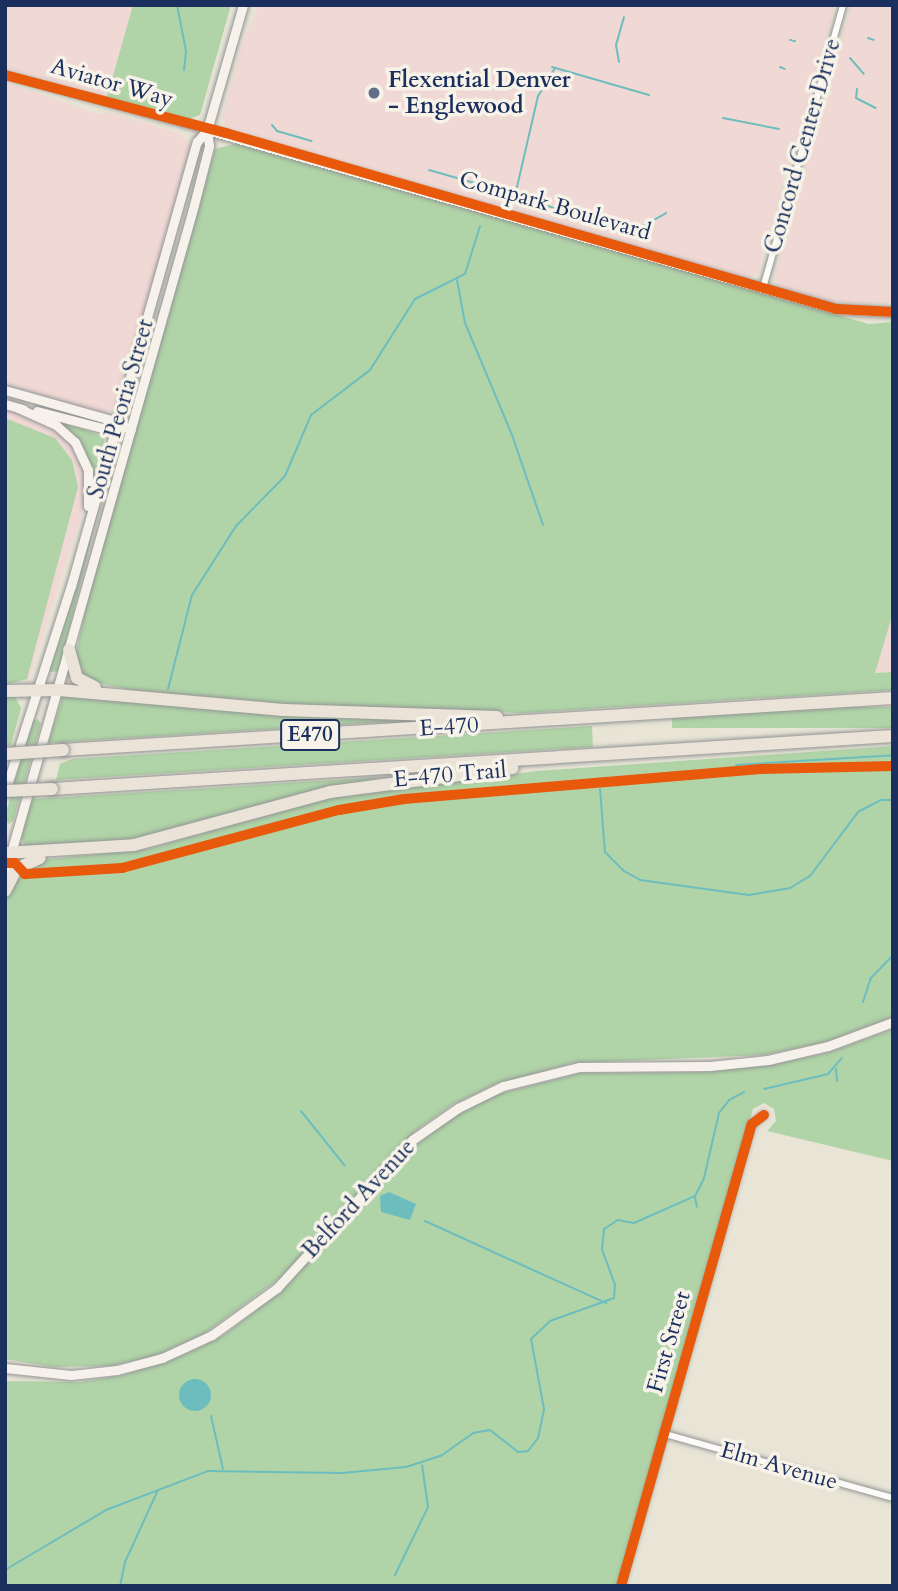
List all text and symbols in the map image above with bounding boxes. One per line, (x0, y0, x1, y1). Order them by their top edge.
street label: Concord Center Drive (759, 36, 847, 256)
street label: Aviator Way (48, 52, 176, 114)
place label: Flexential Denver - Englewood (388, 66, 571, 120)
marker: Flexential Denver - Englewood (366, 85, 382, 101)
street label: Compark Boulevard (456, 165, 654, 247)
street label: South Peoria Street (82, 316, 160, 502)
street label: E-470 (418, 711, 480, 743)
road number: E470 (278, 718, 342, 752)
street label: E-470 Trail (392, 756, 508, 794)
street label: Belford Avenue (297, 1134, 421, 1264)
street label: First Street (641, 1288, 697, 1396)
street label: Elm Avenue (717, 1436, 841, 1496)

